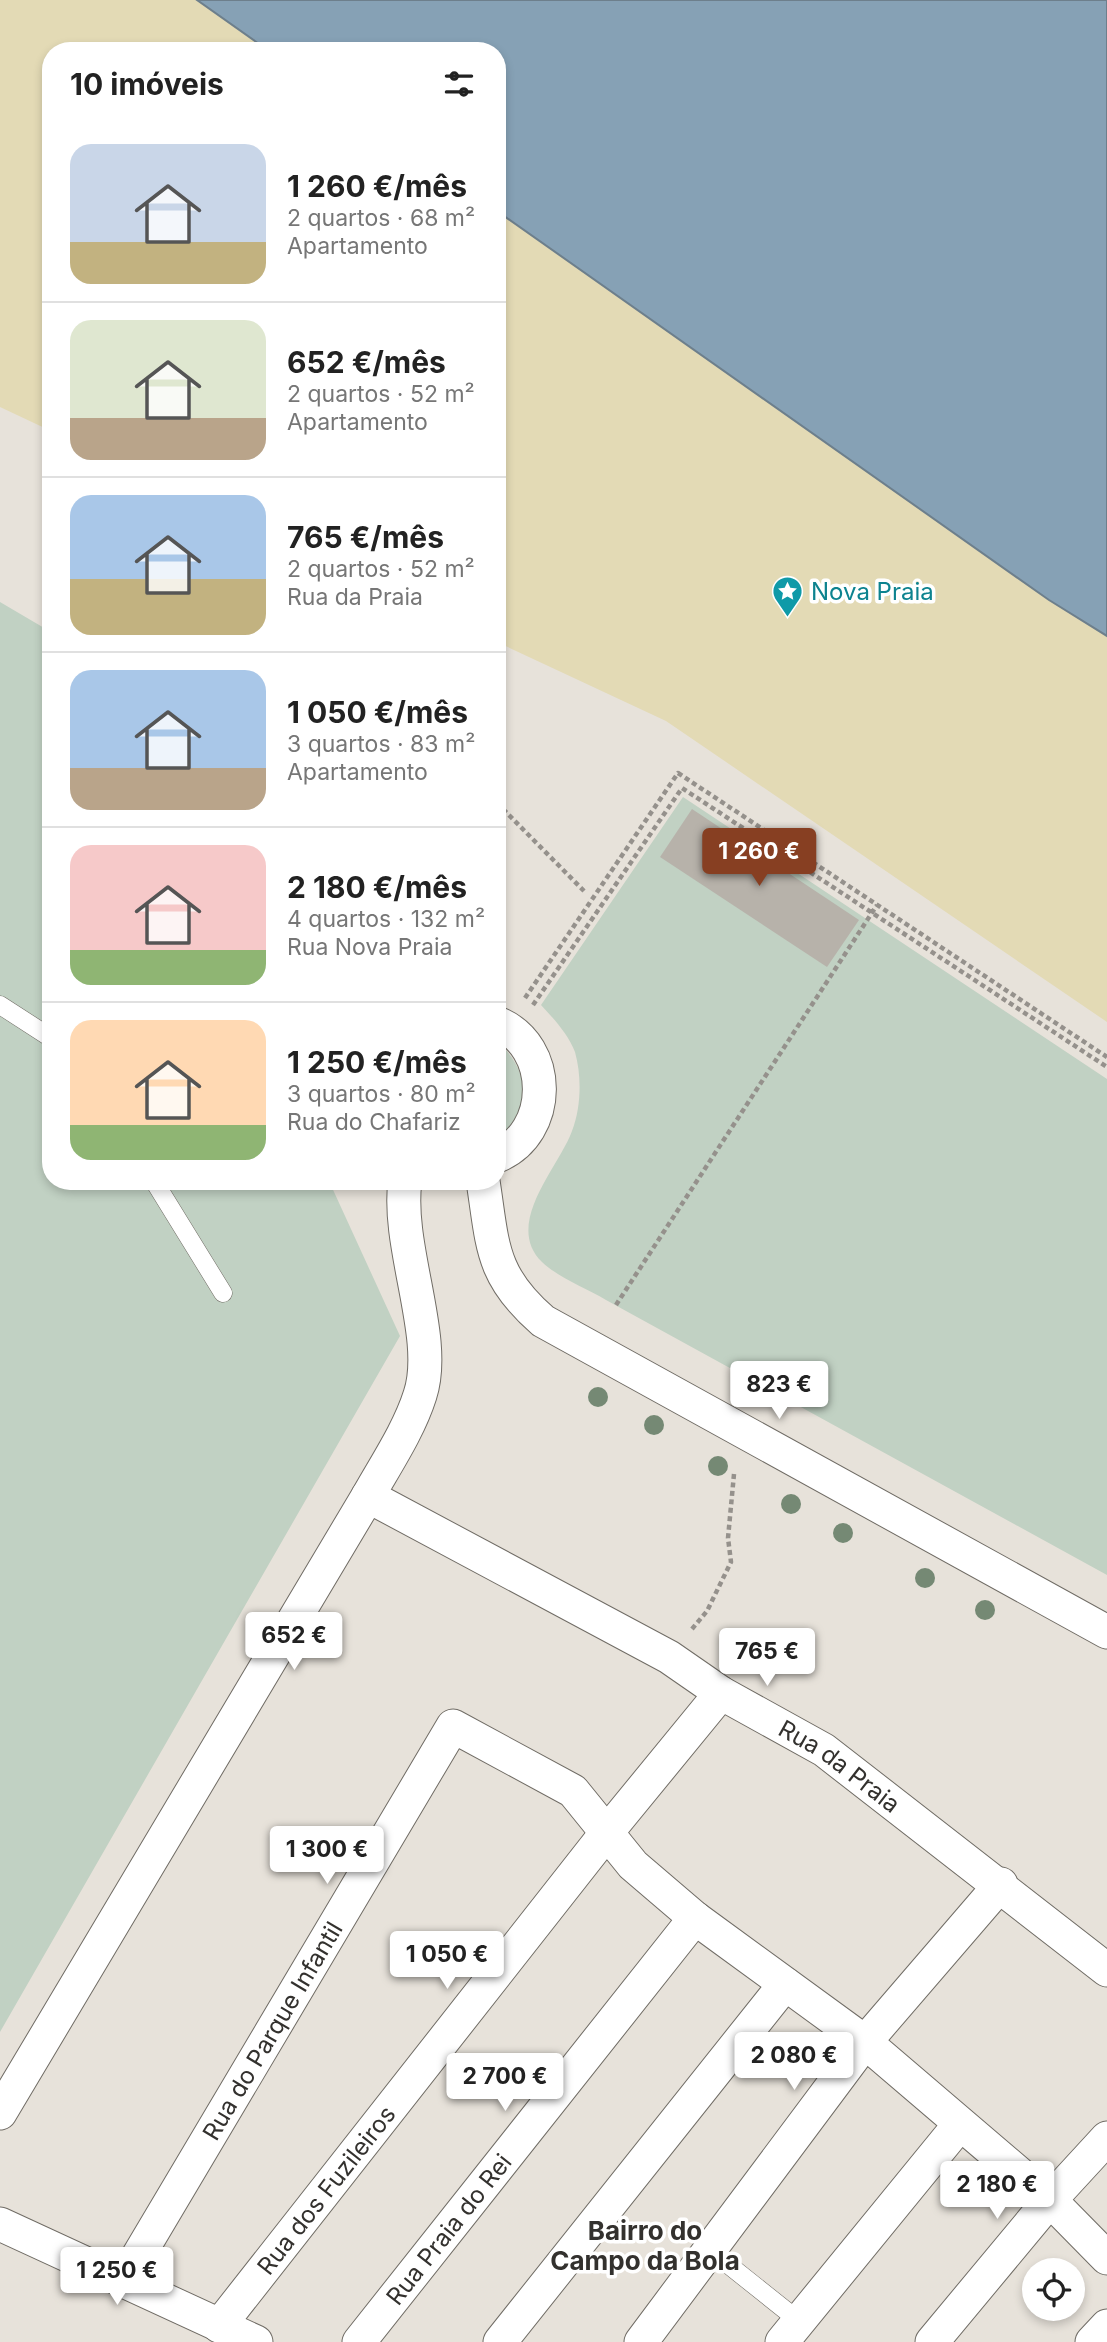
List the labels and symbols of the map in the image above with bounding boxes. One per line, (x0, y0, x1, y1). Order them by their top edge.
place icon: Nova Praia (771, 574, 805, 618)
place label: Nova Praia (811, 577, 934, 606)
pin: 1 260 € (694, 828, 824, 888)
pin: 823 € (730, 1362, 828, 1421)
pin: 652 € (245, 1612, 343, 1672)
pin: 765 € (718, 1628, 816, 1688)
street label: Rua da Praia (774, 1713, 906, 1818)
pin: 1 300 € (262, 1826, 392, 1886)
street label: Rua do Parque Infantil (196, 1916, 348, 2145)
pin: 1 050 € (382, 1932, 512, 1991)
pin: 2 080 € (729, 2032, 859, 2092)
pin: 2 700 € (440, 2054, 570, 2113)
street label: Rua dos Fuzileiros (251, 2100, 401, 2280)
street label: Rua Praia do Rei (380, 2148, 517, 2310)
pin: 2 180 € (932, 2162, 1062, 2221)
district label: Bairro do Campo da Bola (550, 2215, 740, 2276)
pin: 1 250 € (52, 2248, 182, 2307)

